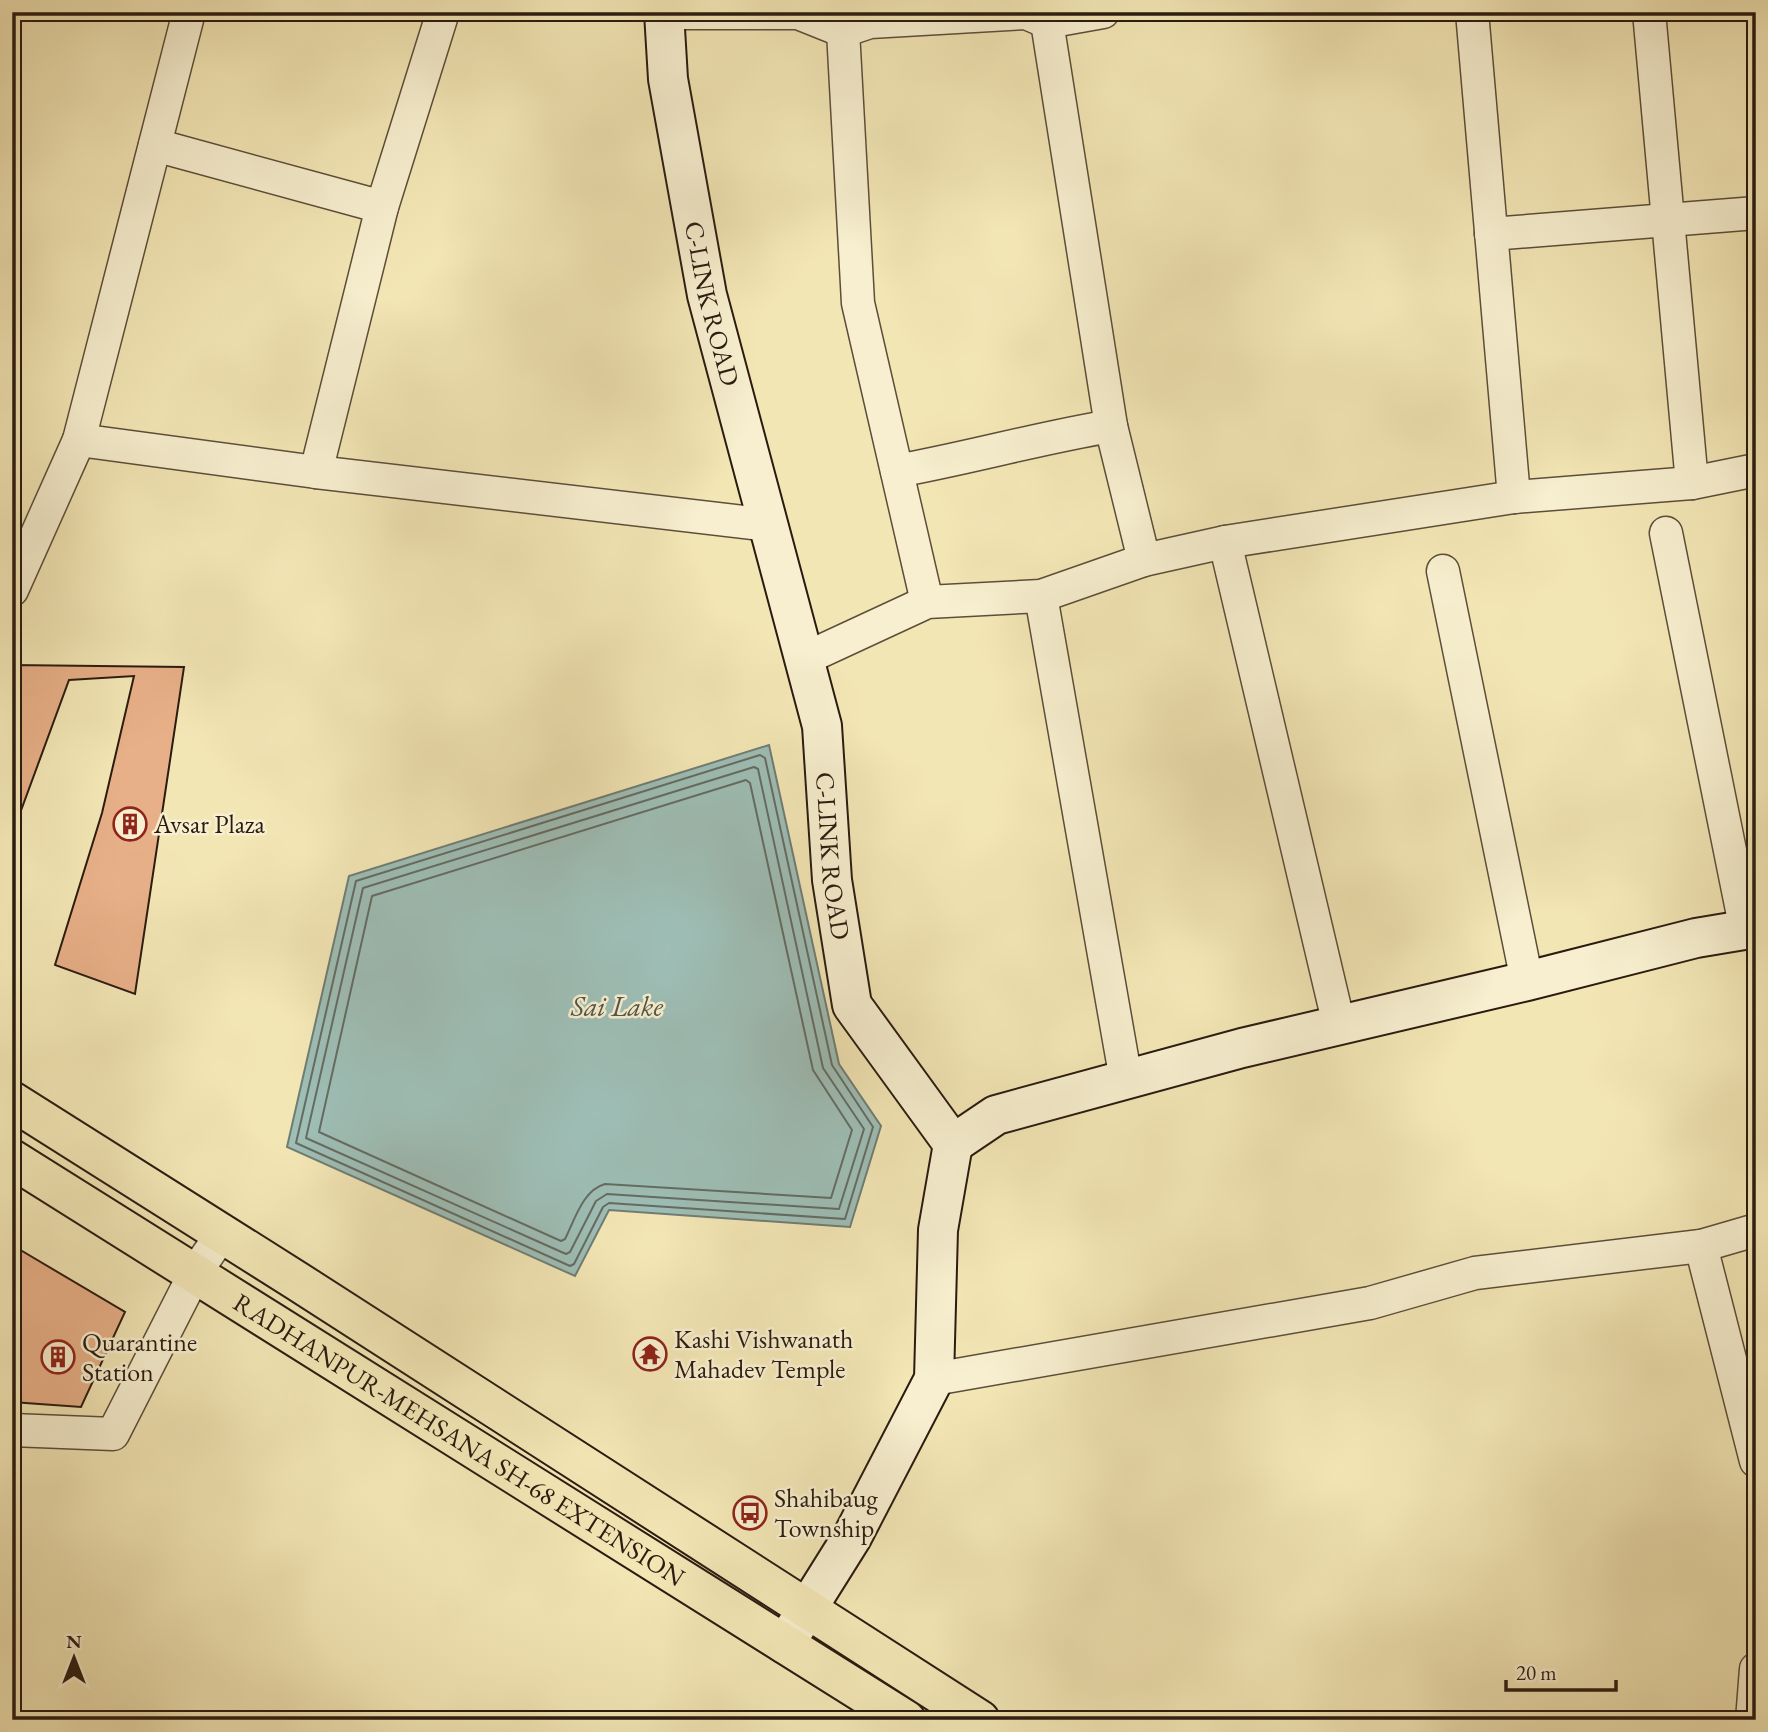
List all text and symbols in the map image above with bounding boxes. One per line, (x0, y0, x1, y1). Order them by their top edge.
street label: C-LINK ROAD (677, 218, 748, 390)
street label: C-LINK ROAD (808, 771, 858, 942)
building icon: Avsar Plaza (111, 805, 149, 843)
place label: Avsar Plaza (153, 807, 265, 841)
water label: Sai Lake (570, 988, 663, 1024)
street label: RADHANPUR-MEHSANA SH-68 EXTENSION (227, 1285, 692, 1594)
place label: Kashi Vishwanath Mahadev Temple (674, 1322, 853, 1386)
place label: Quarantine Station (82, 1325, 197, 1389)
temple icon: Kashi Vishwanath Mahadev Temple (631, 1335, 669, 1373)
building icon: Quarantine Station (39, 1338, 77, 1376)
place label: Shahibaug Township (774, 1481, 879, 1545)
bus stop icon: Shahibaug Township (731, 1494, 769, 1532)
north arrow (38, 1624, 108, 1694)
text: N (66, 1629, 82, 1654)
scale bar (1506, 1648, 1616, 1692)
text: 20 m (1516, 1659, 1557, 1686)

